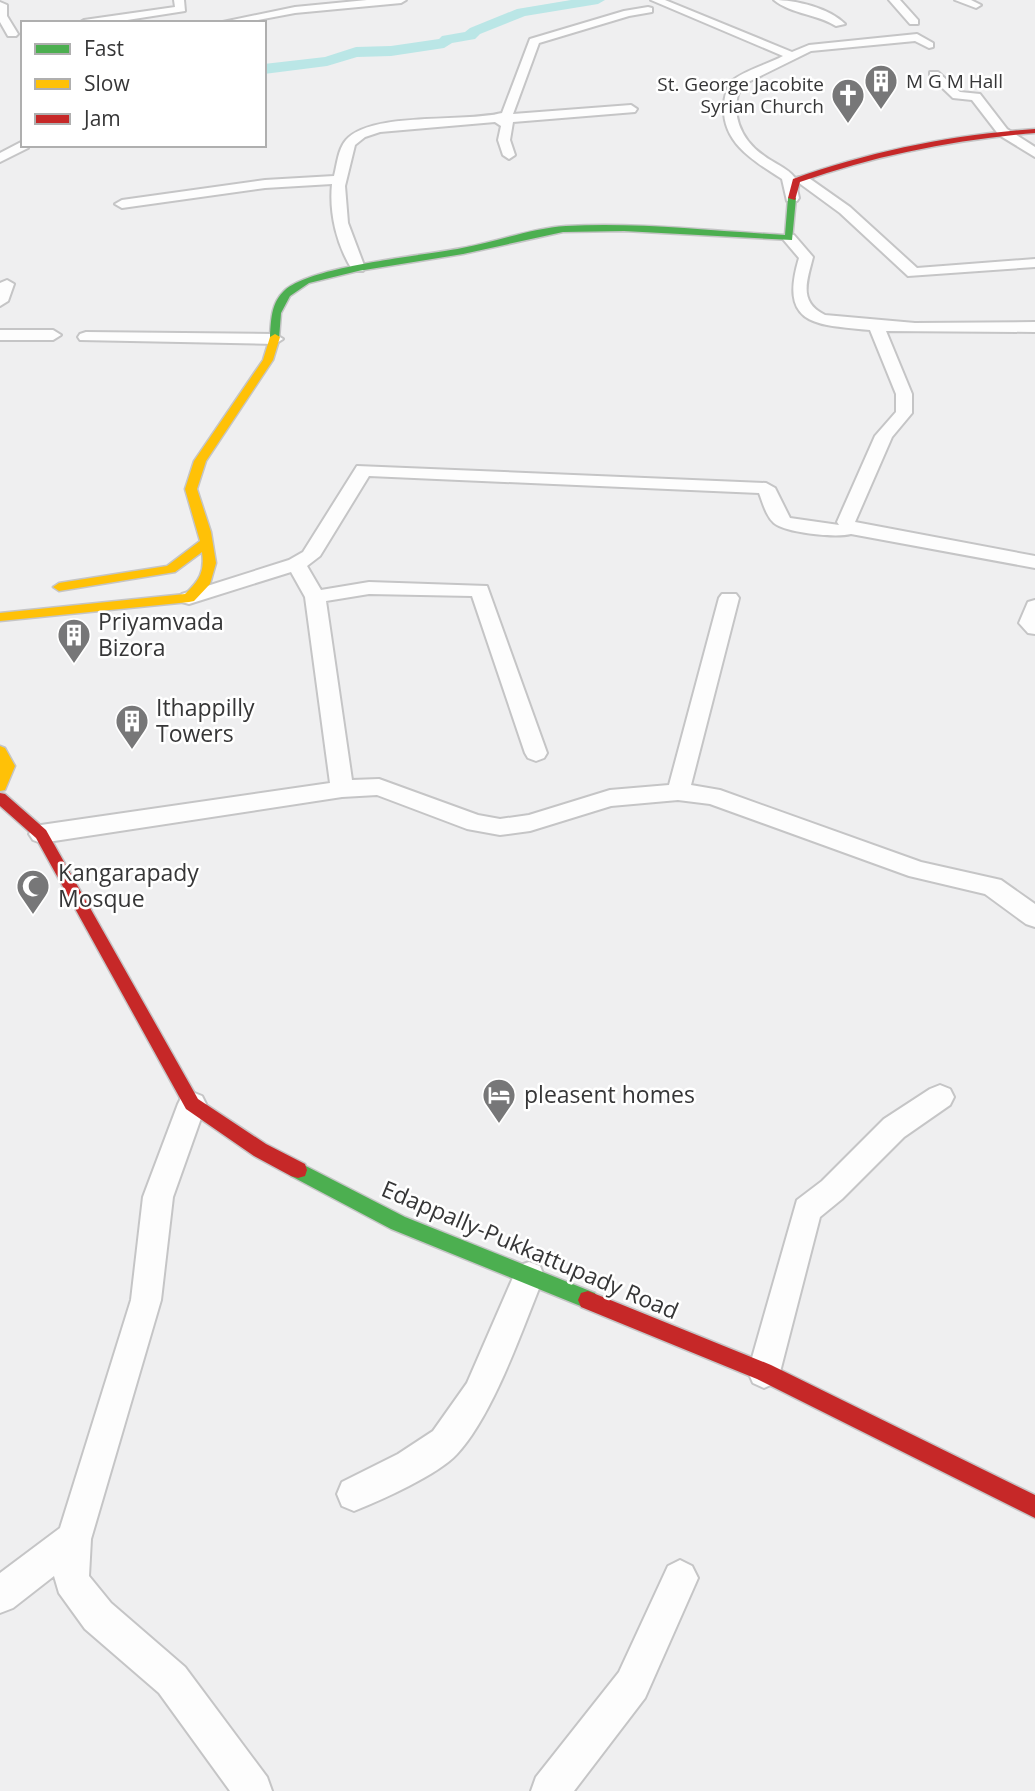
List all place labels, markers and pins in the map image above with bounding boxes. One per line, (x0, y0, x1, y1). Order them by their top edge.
building icon: M G M Hall (862, 62, 900, 111)
place label: M G M Hall (906, 68, 1003, 94)
place label: St. George Jacobite Syrian Church (657, 71, 824, 119)
church icon: St. George Jacobite Syrian Church (829, 76, 867, 125)
place label: Priyamvada Bizora (98, 605, 224, 663)
building icon: Priyamvada Bizora (55, 616, 93, 665)
place label: Ithappilly Towers (156, 691, 255, 749)
building icon: Ithappilly Towers (113, 702, 151, 751)
place label: Kangarapady Mosque (58, 856, 199, 914)
mosque icon: Kangarapady Mosque (14, 867, 52, 916)
hotel icon: pleasent homes (480, 1076, 518, 1125)
place label: pleasent homes (524, 1078, 695, 1110)

